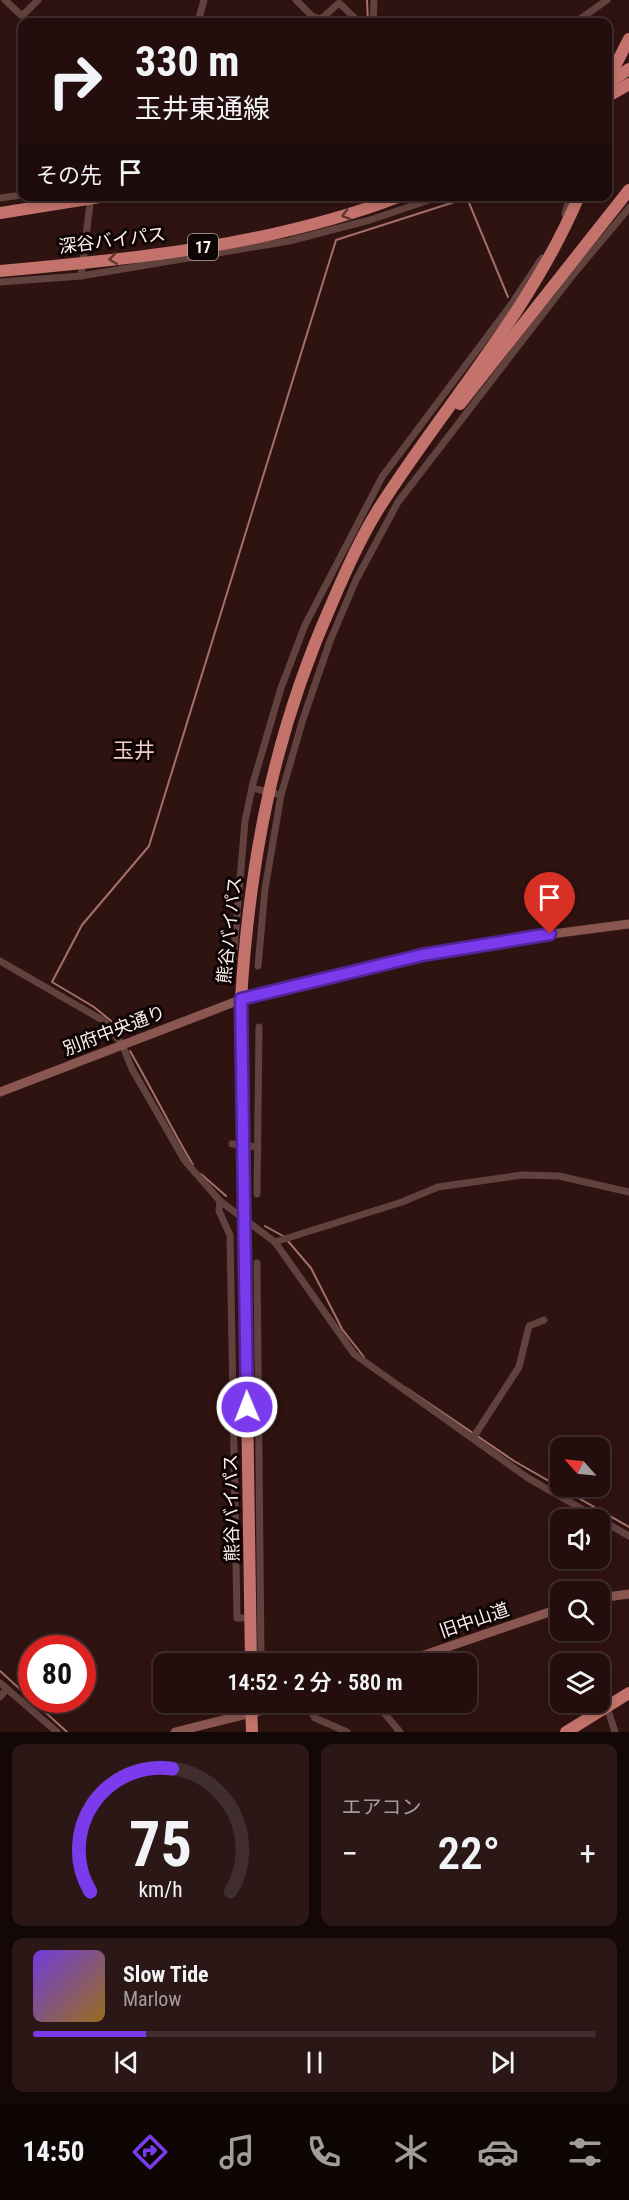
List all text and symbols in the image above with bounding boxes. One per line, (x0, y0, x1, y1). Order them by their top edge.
text: 330 m (135, 37, 240, 86)
icon: right (36, 42, 114, 120)
text: 玉井東通線 (135, 93, 270, 125)
icon: arrive (114, 156, 147, 189)
text: その先 (36, 163, 102, 188)
one-way arrow (341, 208, 352, 220)
street label: 深谷バイパス (57, 223, 167, 257)
road number: 17 (188, 234, 218, 260)
one-way arrow (109, 253, 118, 265)
district label: 玉井 (113, 739, 155, 763)
pin (524, 872, 575, 934)
street label: 熊谷バイパス (213, 875, 245, 985)
icon: arrive (533, 881, 566, 914)
street label: 別府中央通り (60, 1001, 168, 1059)
position arrow (215, 1375, 279, 1439)
north arrow (550, 1437, 610, 1497)
map controls (550, 1437, 610, 1713)
street label: 熊谷バイパス (220, 1454, 242, 1562)
button: sound (550, 1509, 610, 1569)
button: search (550, 1581, 610, 1641)
street label: 旧中山道 (437, 1598, 511, 1642)
speed limit sign: 80 (18, 1635, 96, 1713)
button: layers (550, 1653, 610, 1713)
text: 14:52 · 2 分 · 580 m (227, 1670, 403, 1695)
text: エアコン (342, 1795, 422, 1819)
text: 75 (129, 1808, 192, 1881)
text: 22° (437, 1827, 500, 1880)
text: − (342, 1834, 358, 1873)
text: + (580, 1834, 596, 1873)
text: km/h (138, 1877, 182, 1902)
text: Slow Tide (123, 1962, 209, 1987)
text: Marlow (123, 1987, 181, 2011)
icon: previous (110, 2046, 143, 2079)
icon: pause (298, 2046, 331, 2079)
icon: next (486, 2046, 519, 2079)
icon: directions (129, 2131, 171, 2173)
icon: music (216, 2131, 258, 2173)
icon: phone (303, 2131, 345, 2173)
icon: climate (390, 2131, 432, 2173)
icon: car (477, 2131, 519, 2173)
icon: filters (564, 2131, 606, 2173)
text: 14:50 (23, 2136, 84, 2168)

